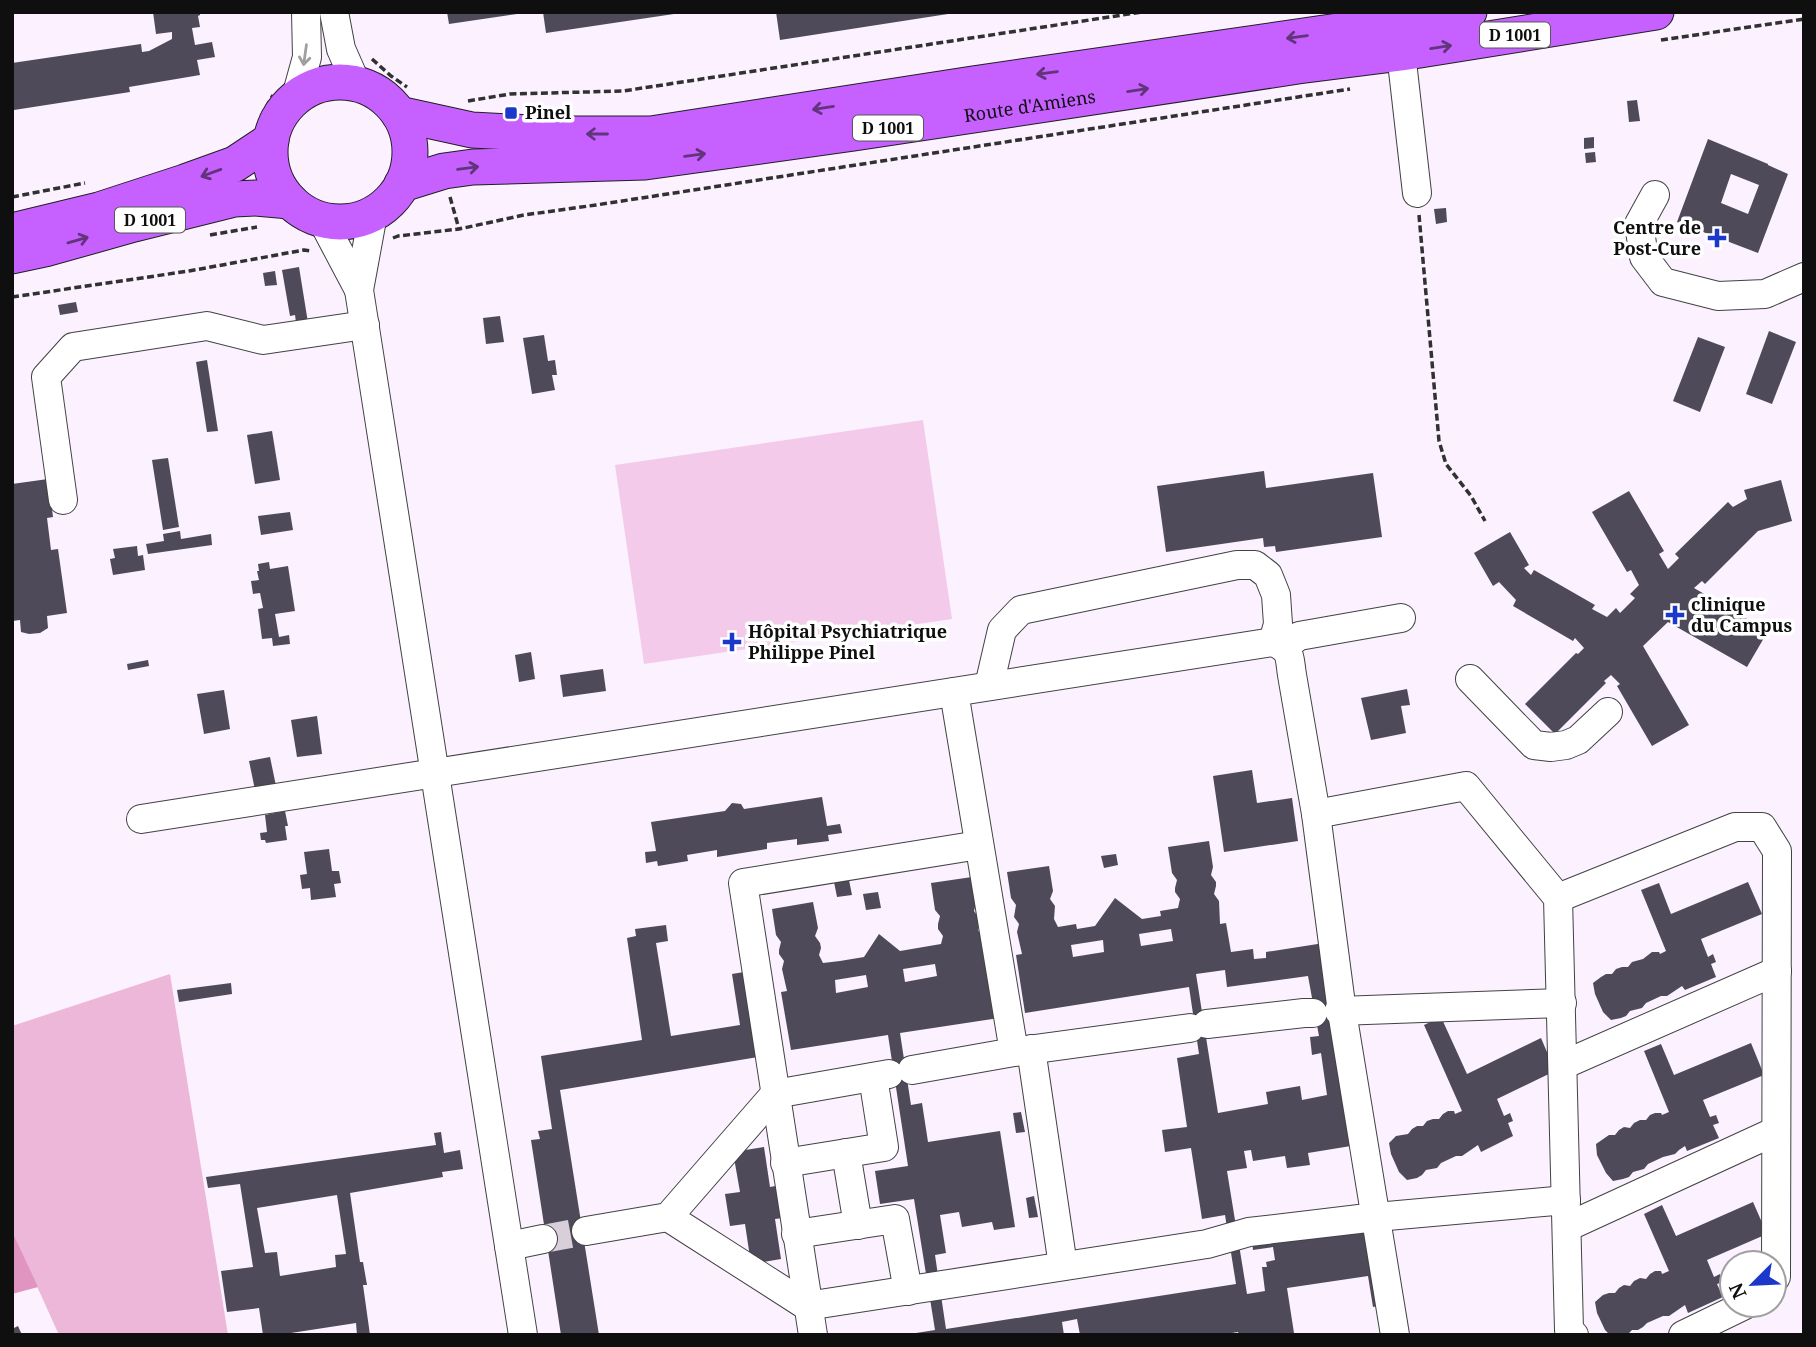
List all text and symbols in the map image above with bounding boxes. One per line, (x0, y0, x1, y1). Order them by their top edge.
road number: D 1001 (1480, 22, 1550, 48)
one-way arrow (1286, 31, 1309, 44)
one-way arrow (1429, 40, 1452, 53)
one-way arrow (299, 43, 312, 66)
one-way arrow (1037, 67, 1059, 80)
one-way arrow (1126, 83, 1149, 96)
street label: Route d'Amiens (962, 84, 1097, 127)
place label: Pinel (525, 100, 572, 124)
one-way arrow (812, 102, 834, 115)
marker: Pinel (503, 105, 519, 121)
road number: D 1001 (853, 116, 923, 140)
one-way arrow (586, 127, 609, 141)
one-way arrow (683, 148, 706, 161)
one-way arrow (456, 161, 479, 174)
one-way arrow (201, 167, 223, 180)
road number: D 1001 (115, 208, 185, 232)
place label: Centre de Post-Cure (1613, 215, 1701, 260)
marker: Centre de Post-Cure (1707, 228, 1727, 248)
one-way arrow (67, 232, 89, 245)
place label: clinique du Campus (1691, 592, 1793, 637)
marker: clinique du Campus (1665, 605, 1685, 625)
place label: Hôpital Psychiatrique Philippe Pinel (748, 619, 947, 664)
marker: Hôpital Psychiatrique Philippe Pinel (722, 632, 742, 652)
north arrow (1718, 1249, 1788, 1319)
text: N (1723, 1279, 1752, 1303)

